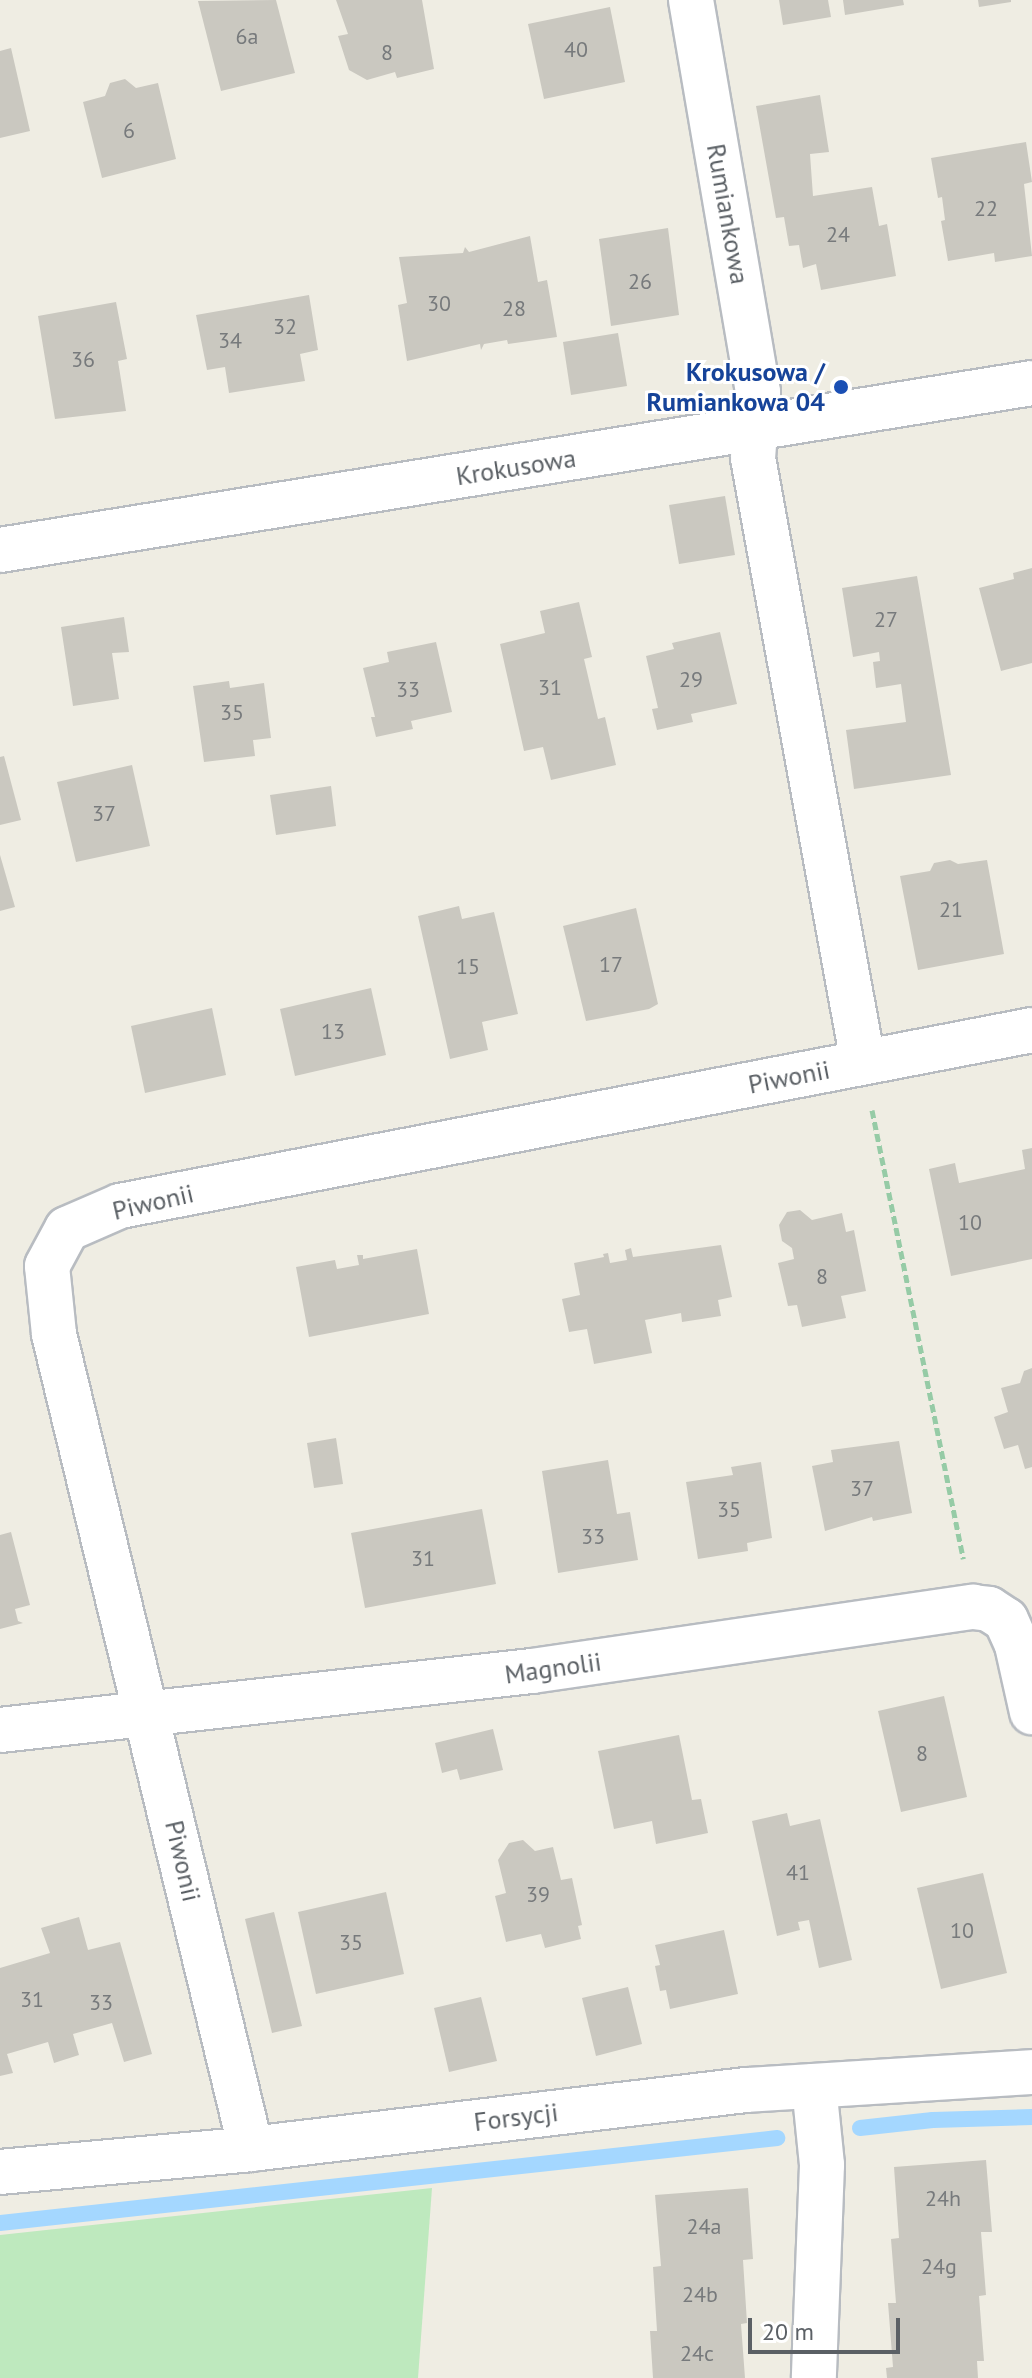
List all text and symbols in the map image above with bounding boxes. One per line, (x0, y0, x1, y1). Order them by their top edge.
house number: 6a (236, 24, 258, 50)
house number: 40 (564, 37, 588, 63)
house number: 8 (381, 40, 393, 66)
house number: 6 (123, 118, 135, 144)
street label: Rumiankowa (700, 141, 756, 287)
house number: 22 (974, 196, 998, 222)
house number: 24 (826, 222, 850, 248)
house number: 26 (628, 269, 652, 295)
house number: 30 (427, 291, 451, 317)
house number: 28 (502, 296, 526, 322)
house number: 32 (273, 314, 297, 340)
house number: 34 (218, 328, 242, 354)
house number: 36 (71, 347, 95, 373)
place label: Krokusowa / Rumiankowa 04 (646, 356, 825, 418)
marker: Krokusowa / Rumiankowa 04 (832, 378, 850, 396)
street label: Krokusowa (454, 442, 578, 492)
house number: 27 (874, 607, 898, 633)
house number: 29 (679, 667, 703, 693)
house number: 31 (538, 675, 562, 701)
house number: 33 (396, 677, 420, 703)
house number: 35 (220, 700, 244, 726)
house number: 37 (92, 801, 116, 827)
house number: 21 (939, 897, 963, 923)
house number: 17 (599, 952, 623, 978)
house number: 15 (456, 954, 480, 980)
house number: 13 (321, 1019, 345, 1045)
street label: Piwonii (746, 1054, 832, 1100)
street label: Piwonii (109, 1178, 197, 1226)
house number: 10 (958, 1210, 982, 1236)
house number: 8 (816, 1264, 828, 1290)
house number: 37 (850, 1476, 874, 1502)
house number: 35 (717, 1497, 741, 1523)
house number: 33 (581, 1524, 605, 1550)
house number: 31 (411, 1546, 435, 1572)
street label: Magnolii (503, 1646, 603, 1690)
house number: 8 (916, 1741, 928, 1767)
street label: Piwonii (159, 1817, 207, 1905)
house number: 41 (786, 1860, 810, 1886)
house number: 39 (526, 1882, 550, 1908)
house number: 10 (950, 1918, 974, 1944)
house number: 35 (339, 1930, 363, 1956)
house number: 31 (20, 1987, 44, 2013)
house number: 33 (89, 1990, 113, 2016)
street label: Forsycji (472, 2096, 560, 2138)
house number: 24h (925, 2186, 961, 2212)
house number: 24a (687, 2214, 721, 2240)
house number: 24g (921, 2254, 957, 2280)
house number: 24b (682, 2282, 718, 2308)
scale bar (752, 2302, 904, 2352)
text: 20 m (762, 2316, 814, 2347)
house number: 24c (680, 2341, 714, 2367)

